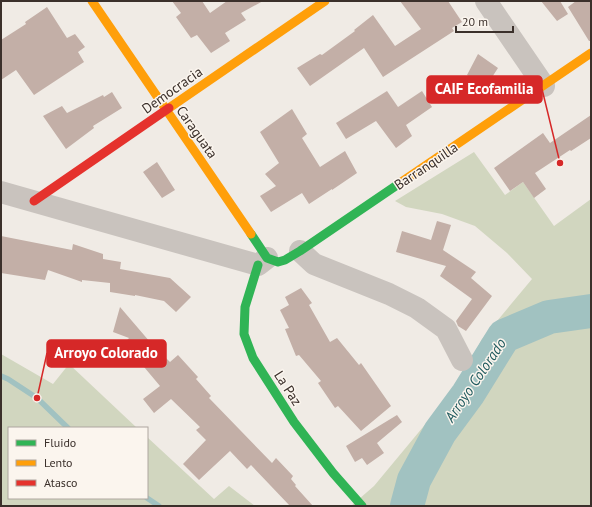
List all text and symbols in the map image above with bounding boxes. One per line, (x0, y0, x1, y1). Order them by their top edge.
scale bar (456, 8, 513, 34)
text: 20 m (462, 14, 488, 29)
street label: Democracia (138, 62, 206, 117)
callout: CAIF Ecofamilia (427, 76, 542, 103)
text: CAIF Ecofamilia (435, 79, 533, 98)
street label: Caraguata (172, 102, 222, 162)
street label: Barranquilla (391, 138, 461, 194)
water label: Arroyo Colorado (439, 334, 510, 426)
callout: Arroyo Colorado (47, 340, 166, 367)
text: Arroyo Colorado (54, 343, 158, 362)
street label: La Paz (270, 367, 306, 409)
legend (8, 427, 148, 499)
text: Fluido (44, 435, 76, 450)
text: Lento (44, 455, 73, 470)
text: Atasco (44, 475, 77, 490)

